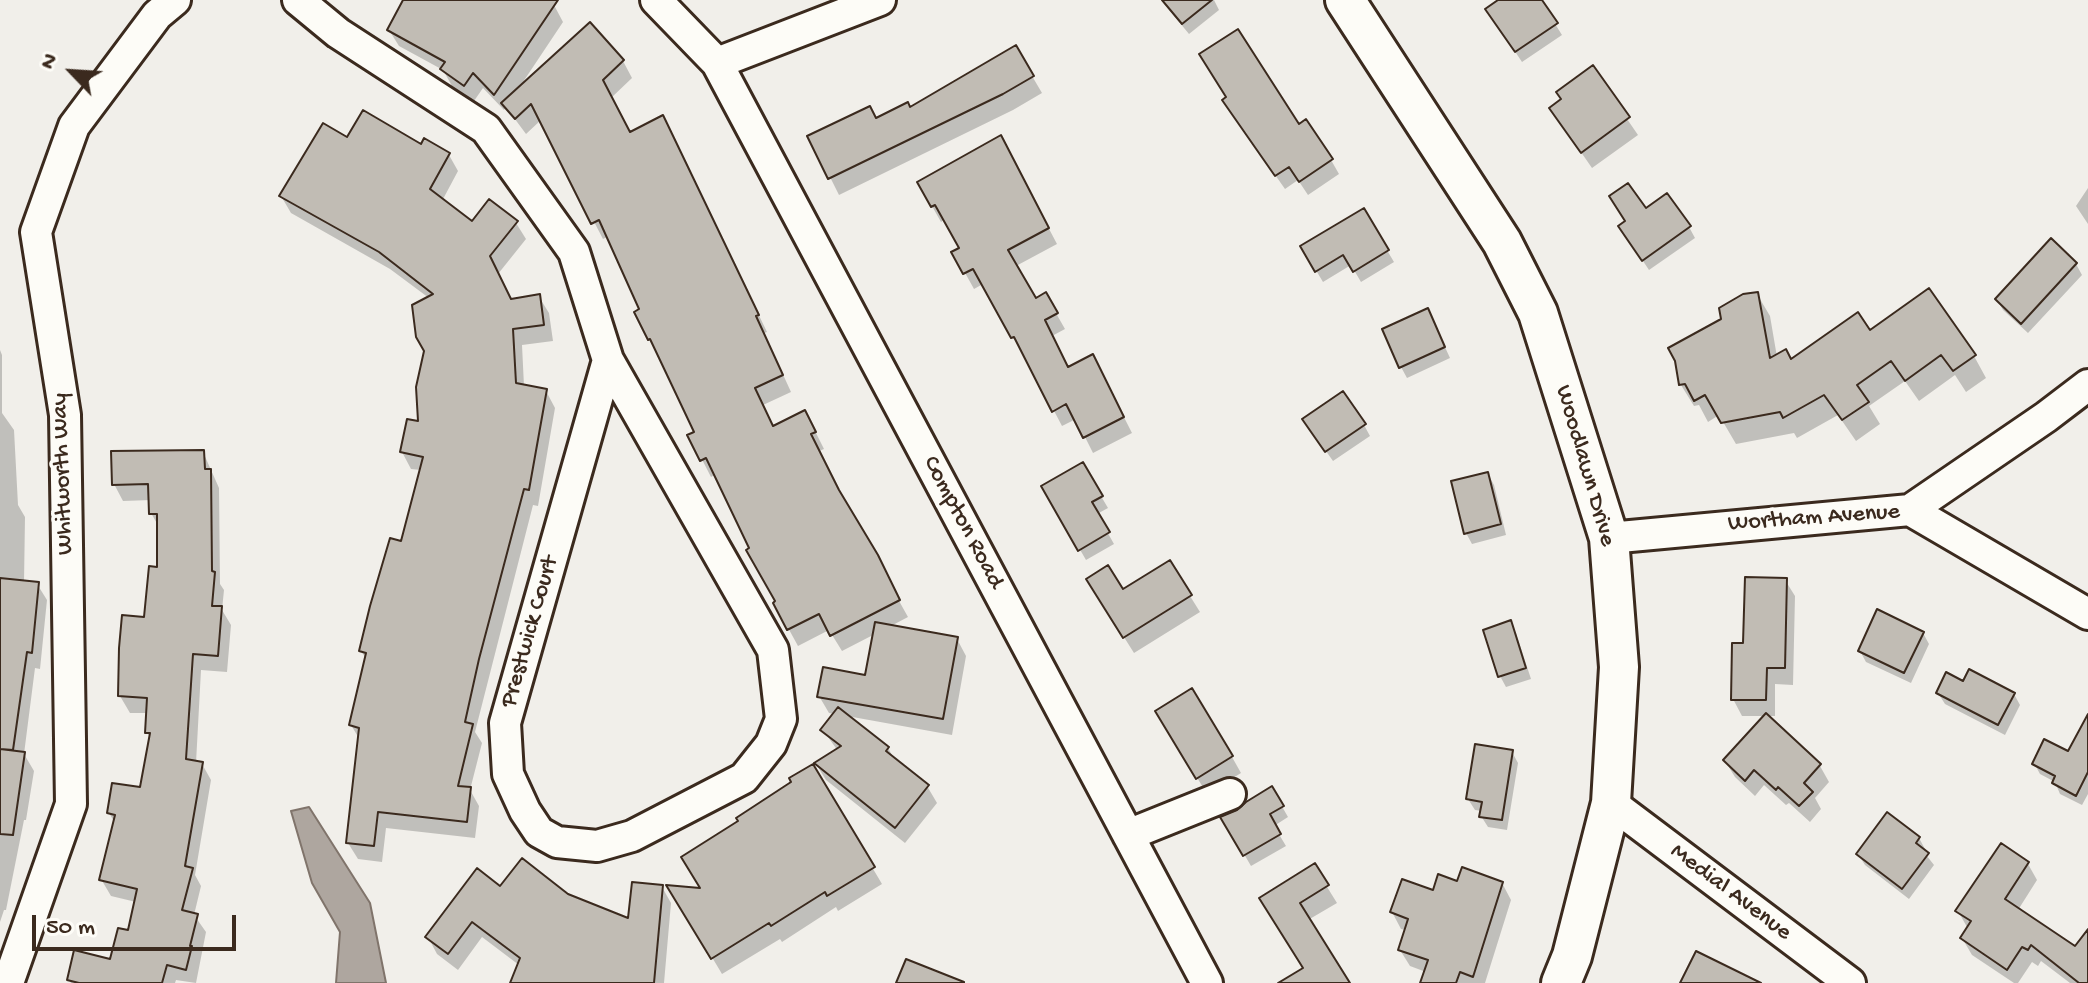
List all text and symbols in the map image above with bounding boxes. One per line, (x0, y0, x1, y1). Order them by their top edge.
north arrow (32, 32, 112, 112)
text: N (35, 50, 65, 74)
street label: Woodlawn Drive (1547, 382, 1621, 550)
street label: Whitworth Way (47, 393, 81, 555)
street label: Compton Road (915, 452, 1009, 594)
street label: Wortham Avenue (1727, 499, 1901, 539)
street label: Prestwick Court (496, 553, 566, 711)
street label: Medial Avenue (1664, 838, 1796, 948)
scale bar (36, 899, 240, 949)
text: 50 m (46, 914, 95, 943)

